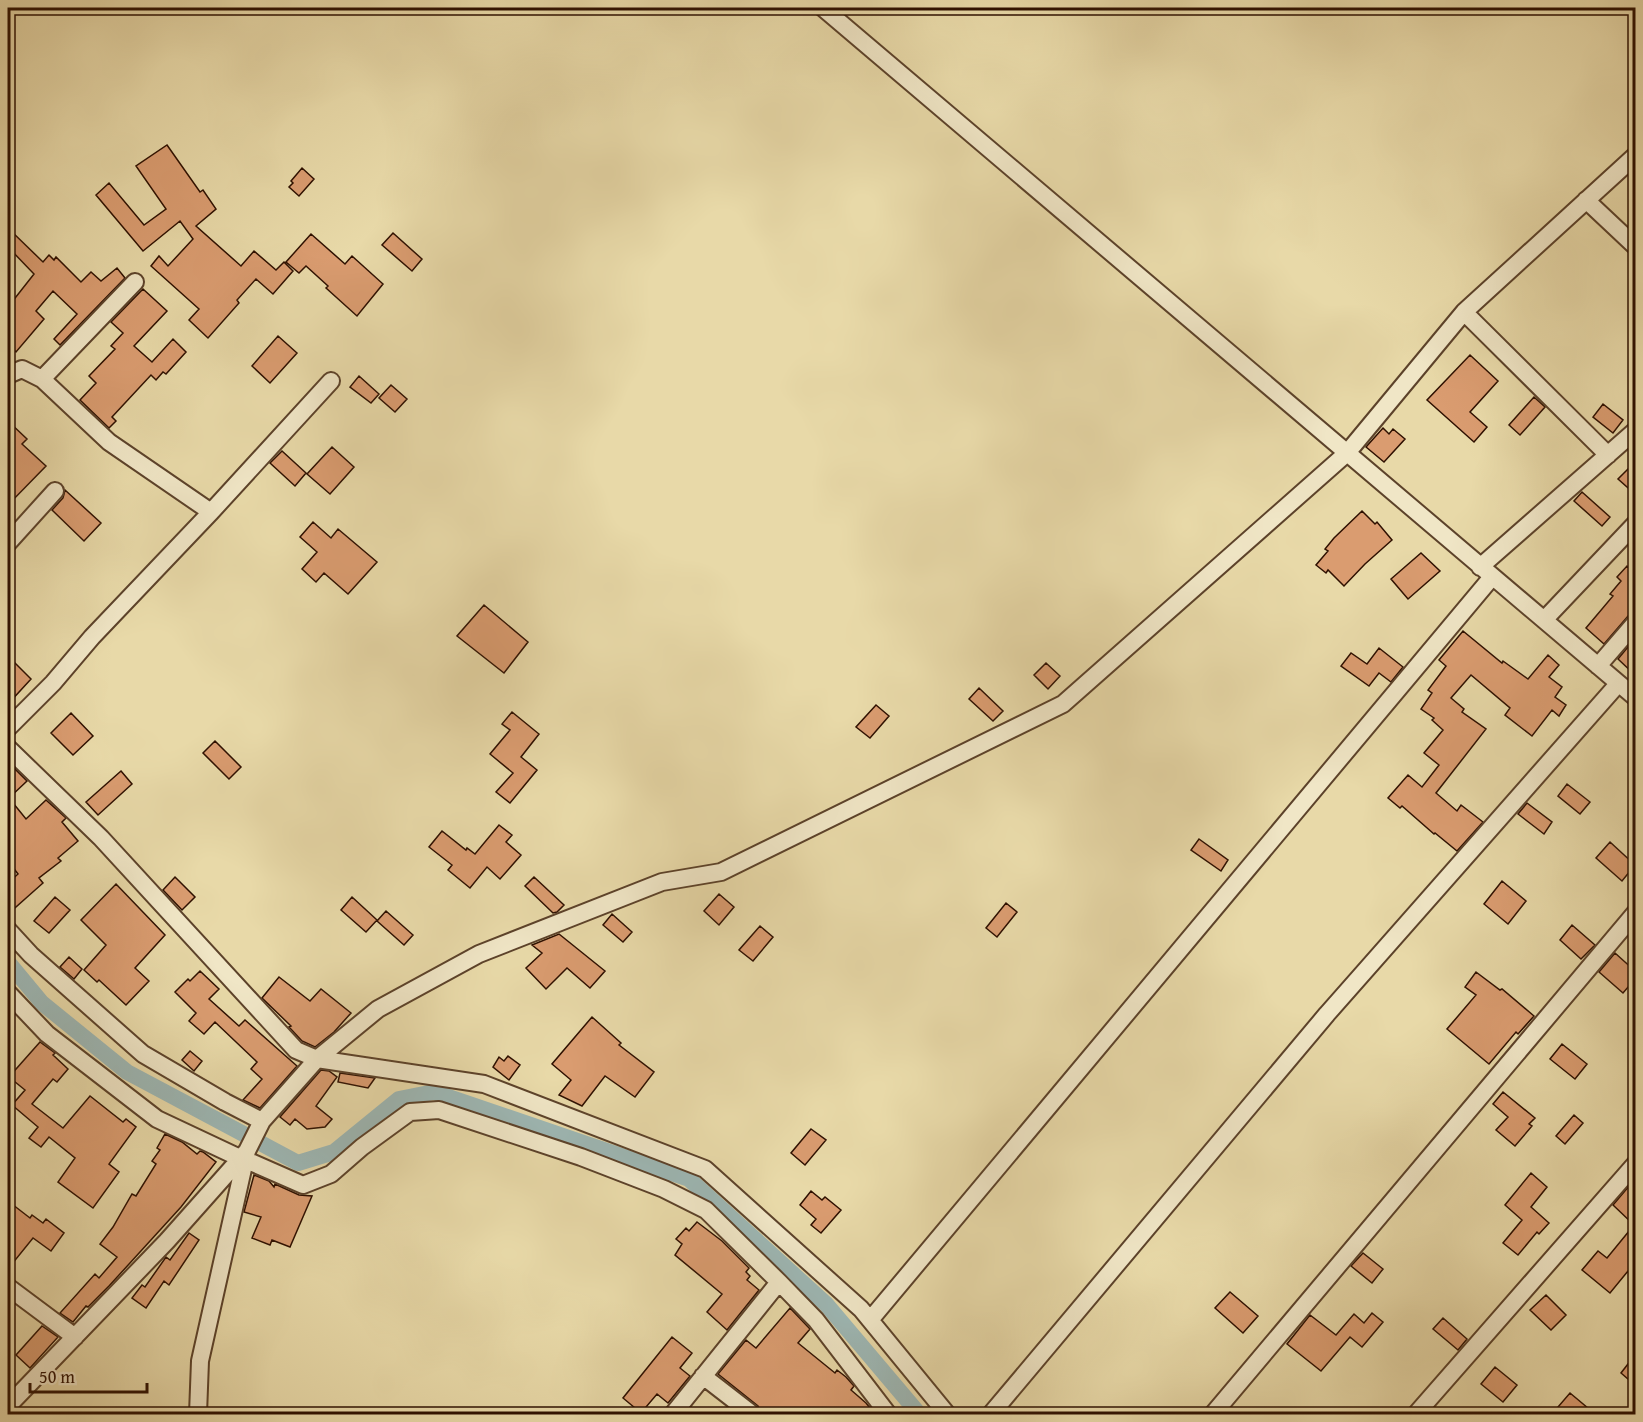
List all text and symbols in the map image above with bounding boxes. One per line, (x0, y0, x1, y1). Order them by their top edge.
scale bar (30, 1356, 147, 1394)
text: 50 m (39, 1363, 75, 1390)

